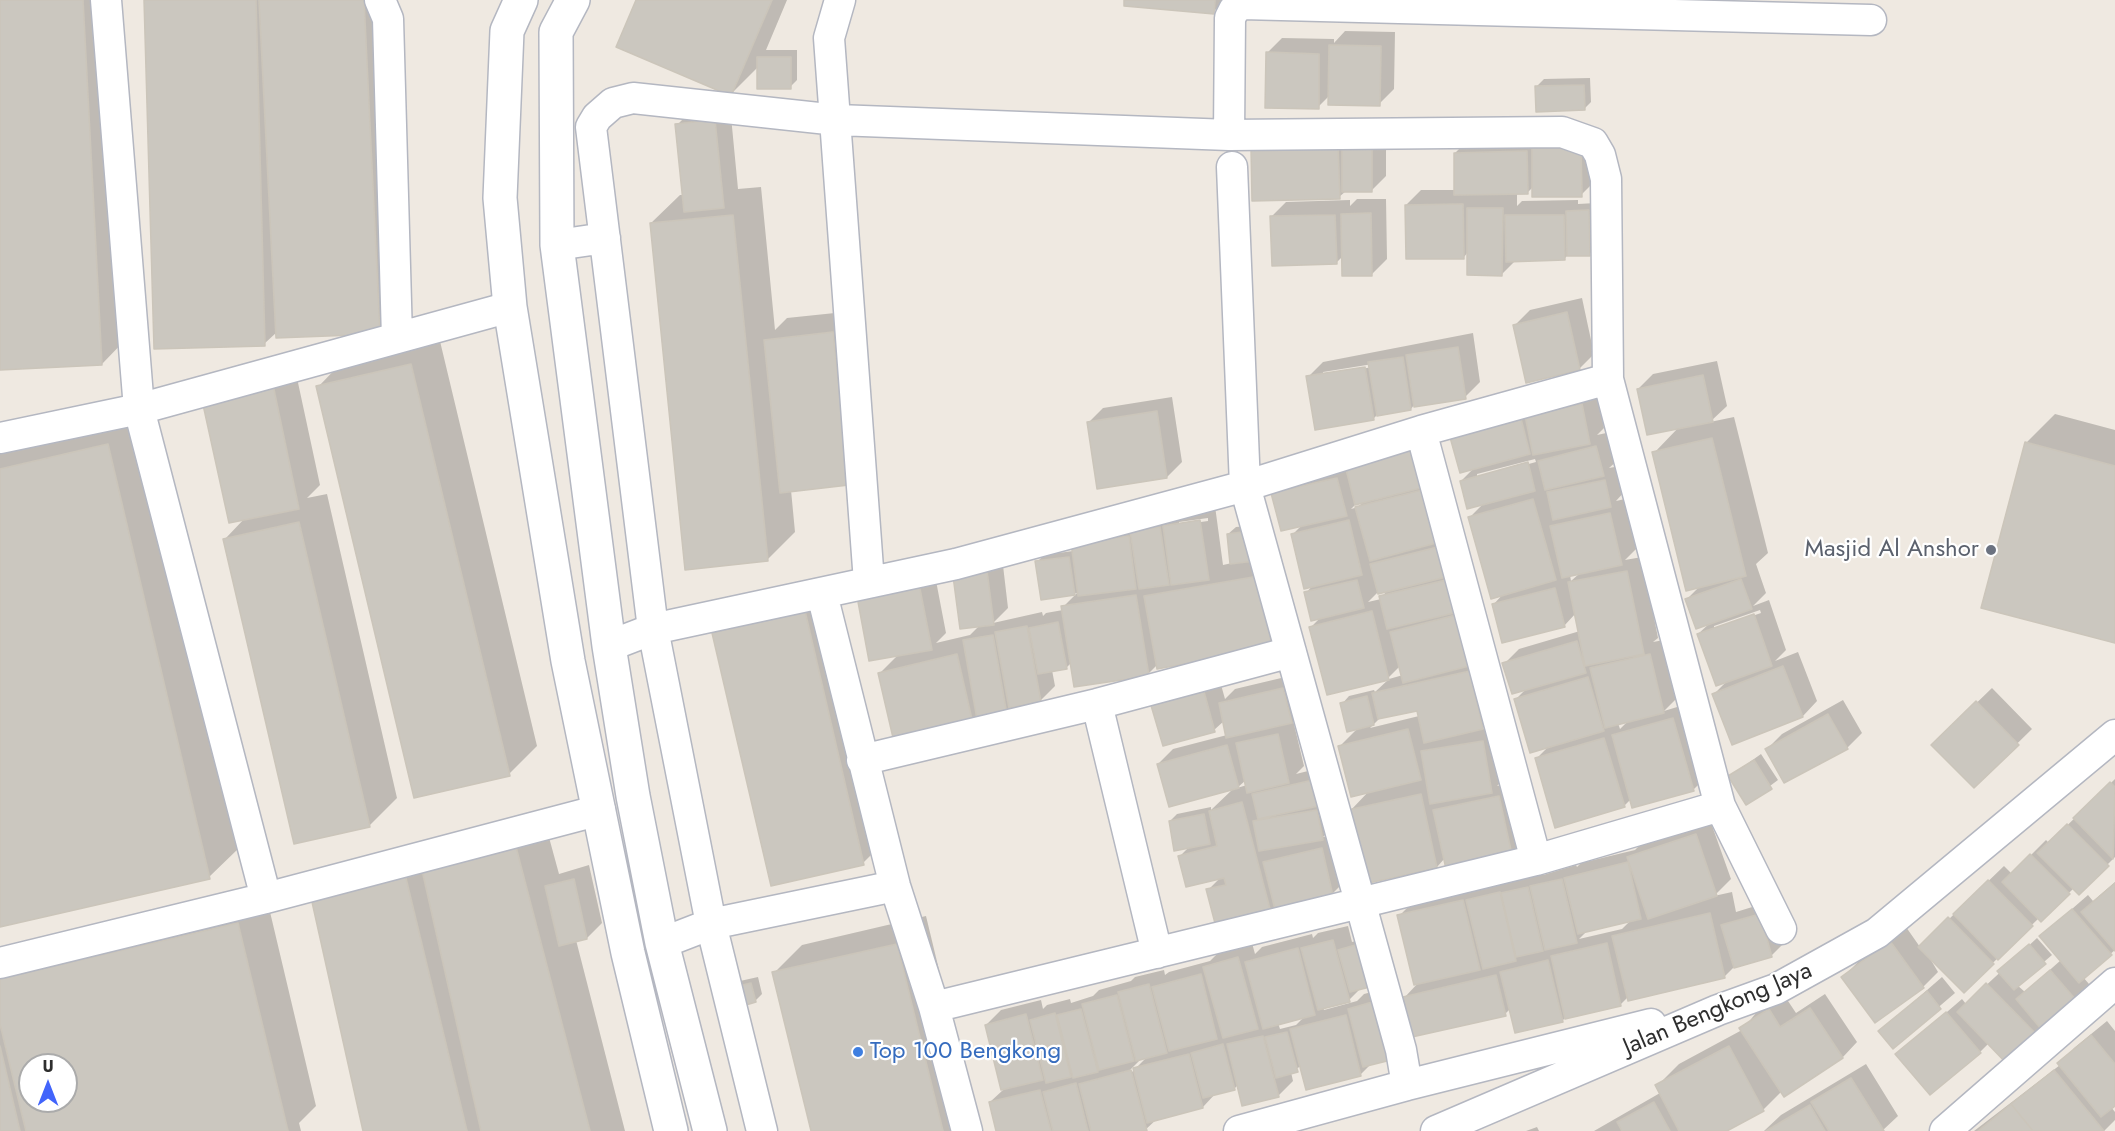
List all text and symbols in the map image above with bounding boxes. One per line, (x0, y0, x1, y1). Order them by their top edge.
place label: Masjid Al Anshor (1805, 536, 1979, 564)
marker: Masjid Al Anshor (1984, 543, 1998, 557)
street label: Jalan Bengkong Jaya (1619, 957, 1817, 1063)
place label: Top 100 Bengkong (870, 1038, 1061, 1066)
marker: Top 100 Bengkong (851, 1045, 865, 1059)
north arrow (18, 1053, 78, 1113)
text: U (42, 1055, 54, 1078)

